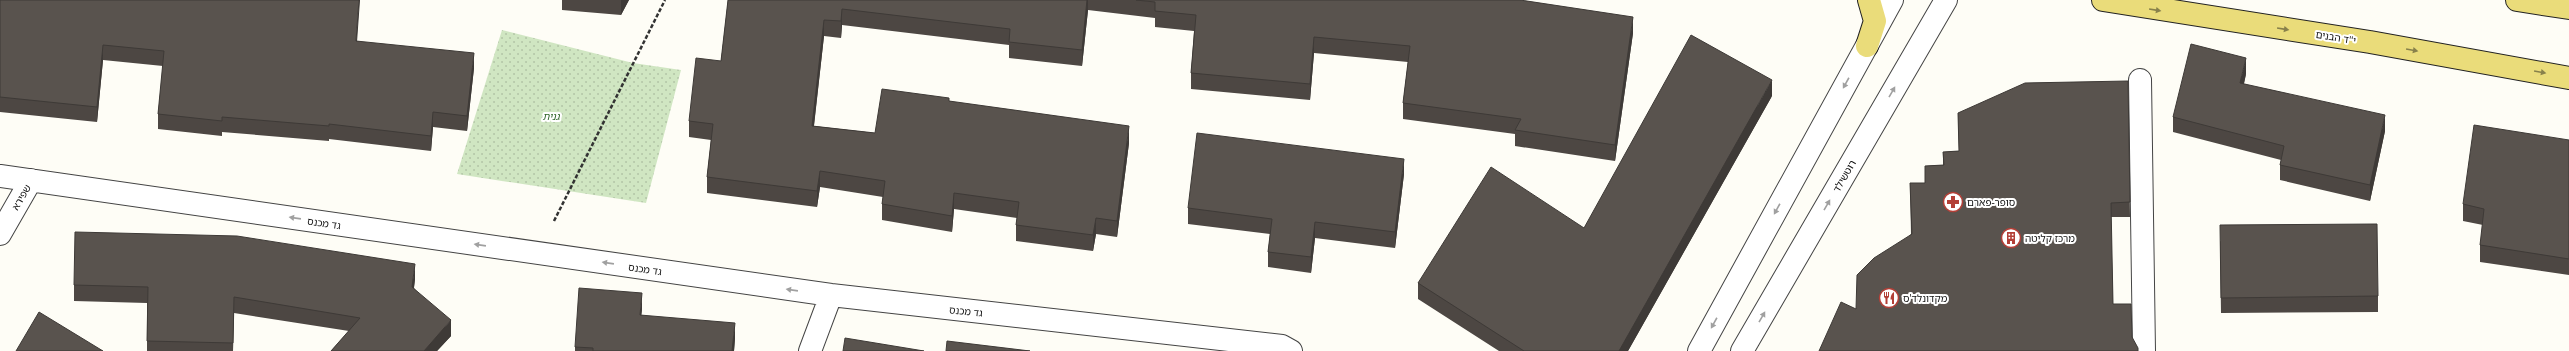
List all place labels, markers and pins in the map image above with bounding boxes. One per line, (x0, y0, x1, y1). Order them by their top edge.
pharmacy icon: סופר-פארם (1942, 191, 1964, 213)
place label: סופר-פארם (1967, 195, 2015, 209)
building icon: מרכז קליטה (2000, 227, 2022, 249)
place label: מרכז קליטה (2025, 231, 2075, 245)
restaurant icon: מקדונלד'ס (1878, 287, 1900, 309)
place label: מקדונלד'ס (1903, 291, 1948, 305)

